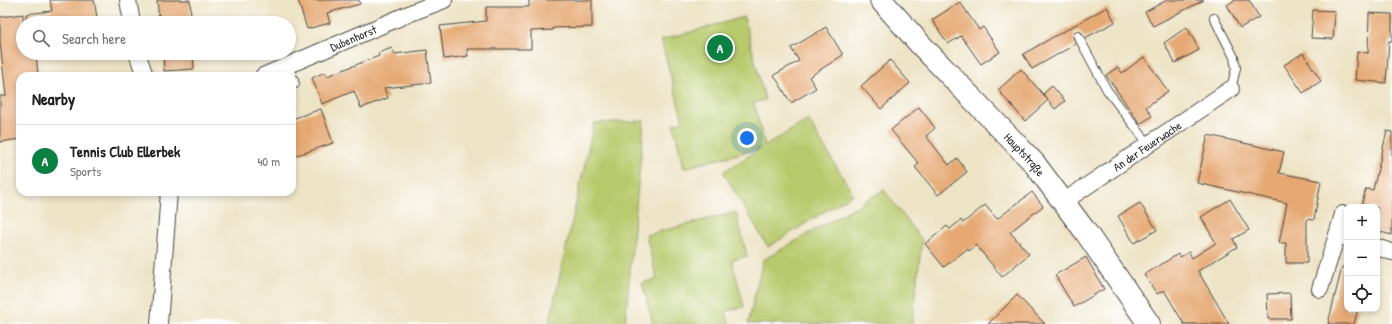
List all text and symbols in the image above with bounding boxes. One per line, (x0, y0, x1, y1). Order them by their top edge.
search box (16, 16, 296, 60)
street label: Dubenhorst (327, 20, 380, 55)
icon: search (30, 27, 52, 49)
text: Search here (62, 28, 126, 49)
pin: A (707, 33, 733, 63)
text: Nearby (32, 87, 75, 110)
street label: An der Feuerwache (1109, 116, 1185, 175)
your location (737, 128, 757, 148)
street label: Hauptstraße (1001, 129, 1049, 180)
text: Tennis Club Ellerbek (70, 141, 180, 162)
text: A (42, 152, 48, 170)
text: 40 m (257, 152, 280, 170)
text: Sports (70, 162, 101, 180)
map controls (1344, 204, 1380, 312)
button: + (1344, 204, 1380, 240)
button: − (1344, 240, 1380, 276)
button: locate (1344, 276, 1380, 312)

